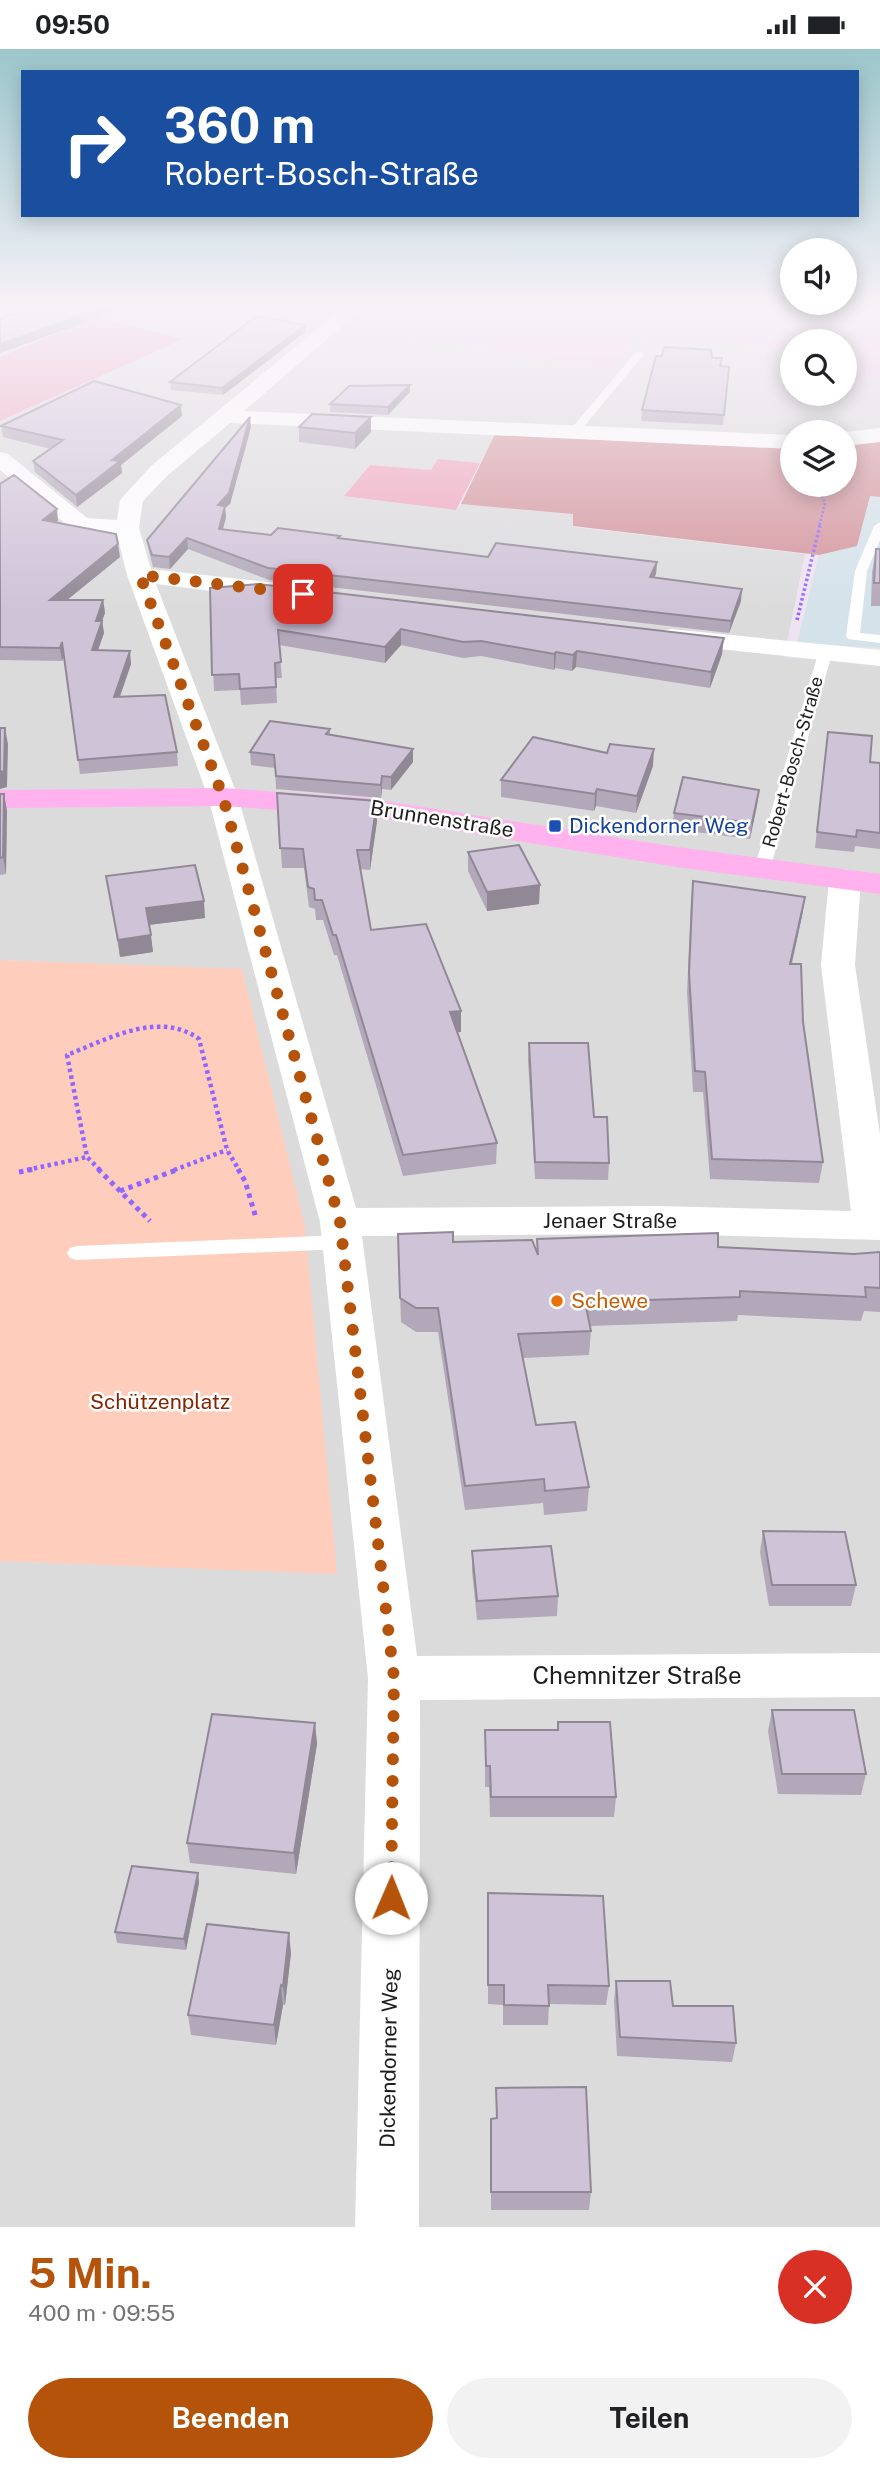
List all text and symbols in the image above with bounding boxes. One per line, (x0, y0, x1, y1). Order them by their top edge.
text: 09:50 (35, 9, 110, 40)
text: 360 m (164, 96, 315, 154)
icon: right (49, 98, 140, 189)
text: Robert-Bosch-Straße (164, 155, 479, 192)
map controls (780, 238, 857, 497)
button: sound (780, 238, 857, 315)
button: search (780, 329, 857, 406)
button: layers (780, 420, 857, 497)
pin (273, 564, 333, 624)
icon: arrive (284, 575, 322, 613)
street label: Robert-Bosch-Straße (758, 674, 827, 850)
street label: Brunnenstraße (368, 795, 516, 842)
place label: Dickendorner Weg (569, 813, 749, 838)
marker: Dickendorner Weg (547, 818, 563, 834)
street label: Jenaer Straße (543, 1208, 677, 1233)
place label: Schewe (571, 1288, 648, 1313)
marker: Schewe (549, 1293, 565, 1309)
park label: Schützenplatz (90, 1389, 230, 1414)
street label: Chemnitzer Straße (533, 1661, 741, 1689)
position arrow (354, 1861, 428, 1935)
street label: Dickendorner Weg (374, 1968, 403, 2148)
text: 5 Min. (28, 2248, 152, 2297)
button: close (778, 2250, 852, 2324)
text: 400 m · 09:55 (28, 2299, 175, 2326)
button: Beenden (28, 2378, 433, 2458)
button: Teilen (447, 2378, 852, 2458)

